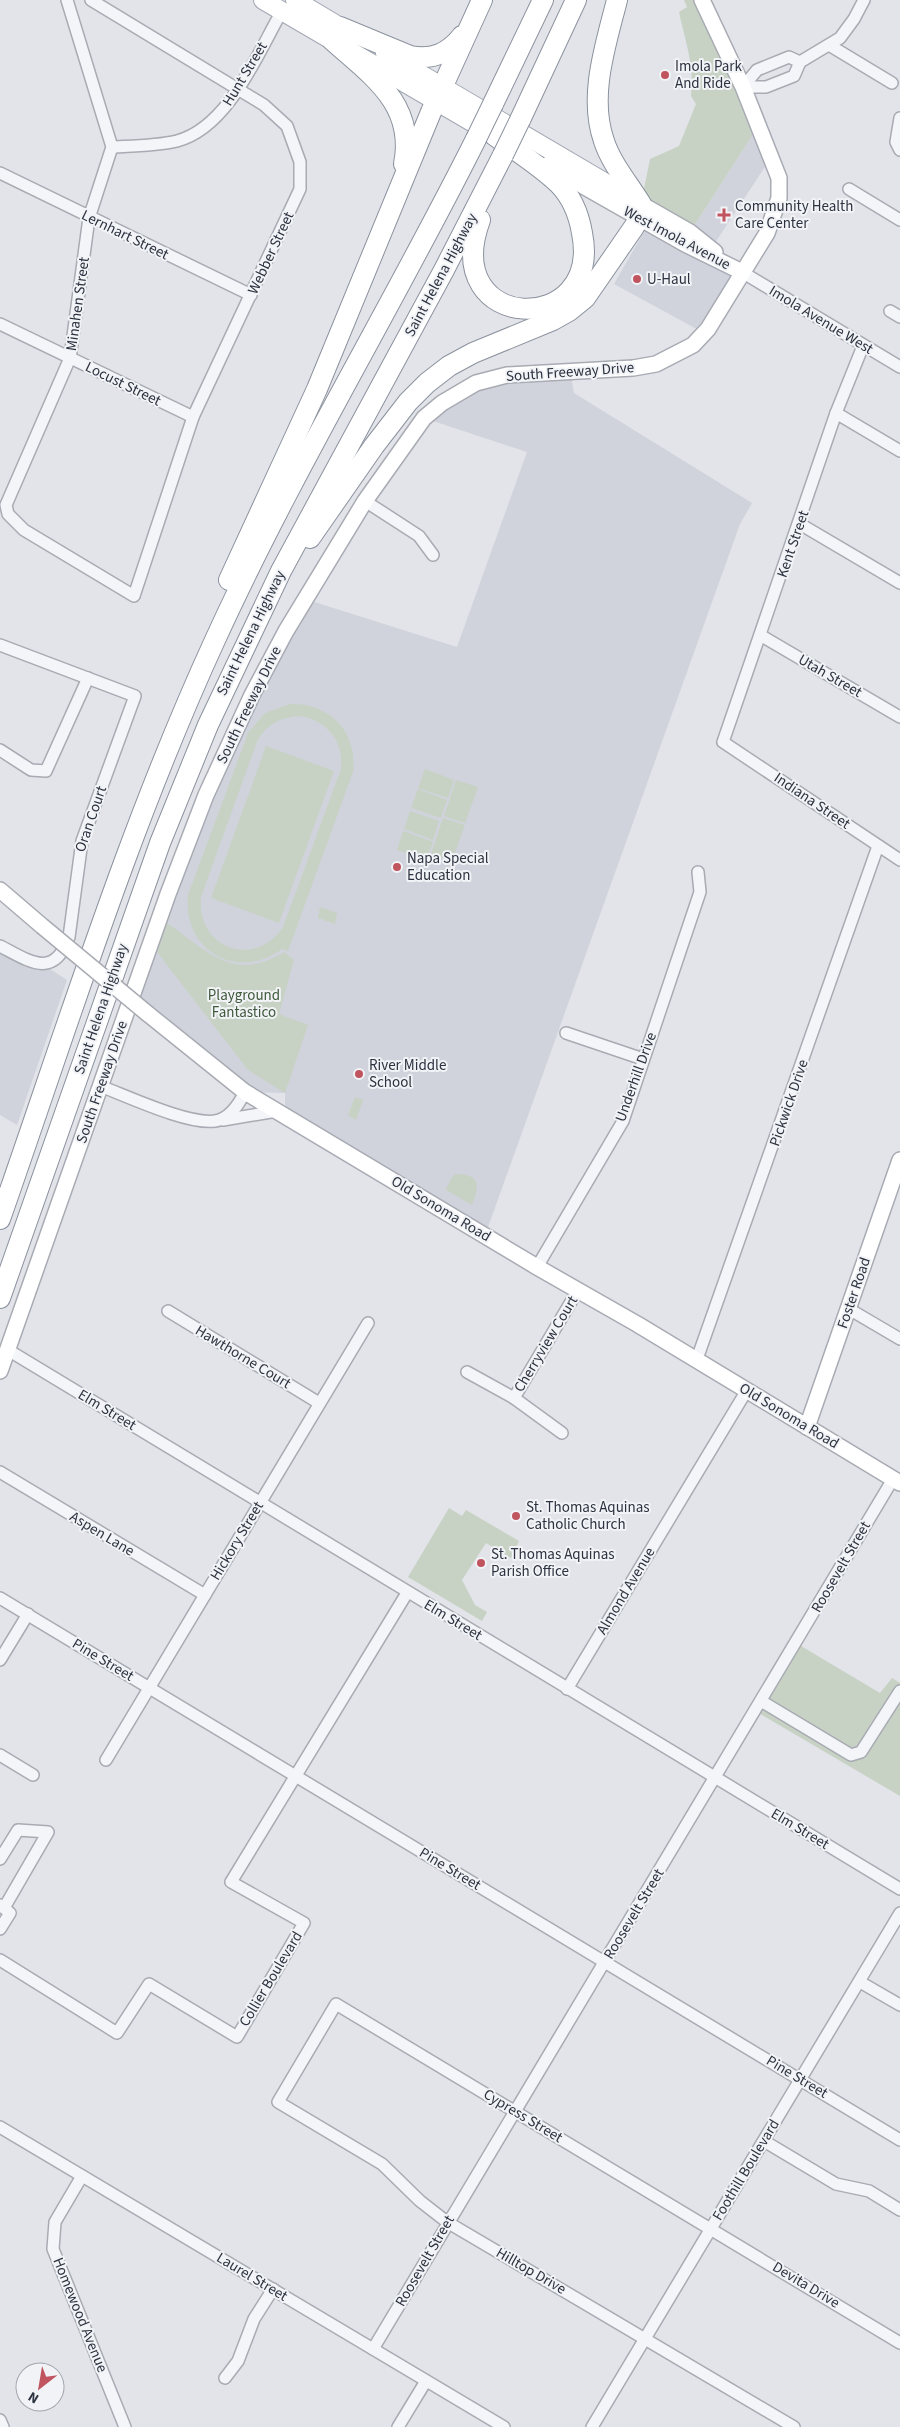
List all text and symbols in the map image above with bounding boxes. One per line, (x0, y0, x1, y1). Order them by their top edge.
street label: Hunt Street (218, 38, 272, 110)
place label: Imola Park And Ride (675, 56, 743, 94)
marker: Imola Park And Ride (659, 69, 671, 81)
place label: Community Health Care Center (735, 196, 853, 234)
street label: West Imola Avenue (620, 201, 734, 275)
street label: Lernhart Street (78, 205, 172, 265)
street label: Webber Street (243, 208, 299, 298)
marker: Community Health Care Center (717, 208, 731, 222)
street label: Saint Helena Highway (400, 210, 482, 340)
street label: Minahen Street (61, 256, 95, 352)
place label: U-Haul (647, 269, 691, 290)
marker: U-Haul (631, 273, 643, 285)
street label: Imola Avenue West (765, 281, 877, 359)
street label: Locust Street (82, 357, 164, 411)
street label: South Freeway Drive (505, 357, 635, 387)
street label: Kent Street (772, 508, 814, 580)
street label: Saint Helena Highway (211, 567, 291, 699)
street label: South Freeway Drive (211, 643, 287, 767)
street label: Utah Street (794, 649, 866, 703)
street label: Indiana Street (770, 768, 854, 834)
street label: Oran Court (70, 783, 112, 855)
place label: Napa Special Education (407, 848, 489, 886)
marker: Napa Special Education (391, 861, 403, 873)
street label: Saint Helena Highway (69, 941, 133, 1077)
park label: Playground Fantastico (208, 985, 280, 1023)
street label: South Freeway Drive (71, 1018, 133, 1146)
street label: Underhill Drive (610, 1029, 662, 1125)
place label: River Middle School (369, 1055, 446, 1093)
street label: Pickwick Drive (764, 1057, 814, 1149)
marker: River Middle School (353, 1068, 365, 1080)
street label: Old Sonoma Road (387, 1171, 495, 1247)
street label: Foster Road (832, 1255, 876, 1331)
street label: Cherryview Court (509, 1292, 583, 1396)
street label: Hawthorne Court (191, 1320, 295, 1394)
street label: Old Sonoma Road (735, 1378, 843, 1454)
street label: Elm Street (74, 1384, 140, 1436)
place label: St. Thomas Aquinas Catholic Church (526, 1497, 650, 1535)
street label: Hickory Street (205, 1498, 269, 1584)
street label: Aspen Lane (66, 1506, 138, 1562)
marker: St. Thomas Aquinas Catholic Church (510, 1510, 522, 1522)
street label: Roosevelt Street (806, 1517, 876, 1617)
street label: Almond Avenue (592, 1543, 660, 1639)
place label: St. Thomas Aquinas Parish Office (491, 1544, 615, 1582)
marker: St. Thomas Aquinas Parish Office (475, 1557, 487, 1569)
street label: Elm Street (420, 1594, 486, 1646)
street label: Pine Street (68, 1633, 138, 1687)
street label: Elm Street (767, 1803, 833, 1855)
street label: Pine Street (415, 1842, 485, 1896)
street label: Roosevelt Street (599, 1865, 669, 1963)
street label: Collier Boulevard (234, 1927, 308, 2031)
street label: Pine Street (762, 2050, 832, 2104)
street label: Cypress Street (479, 2084, 567, 2148)
street label: Foothill Boulevard (707, 2115, 785, 2225)
street label: Roosevelt Street (390, 2211, 460, 2311)
street label: Hilltop Drive (492, 2242, 570, 2300)
street label: Laurel Street (212, 2247, 292, 2307)
street label: Homewood Avenue (47, 2254, 113, 2376)
street label: Devita Drive (768, 2257, 844, 2313)
north arrow (15, 2362, 65, 2412)
text: N (25, 2386, 43, 2408)

